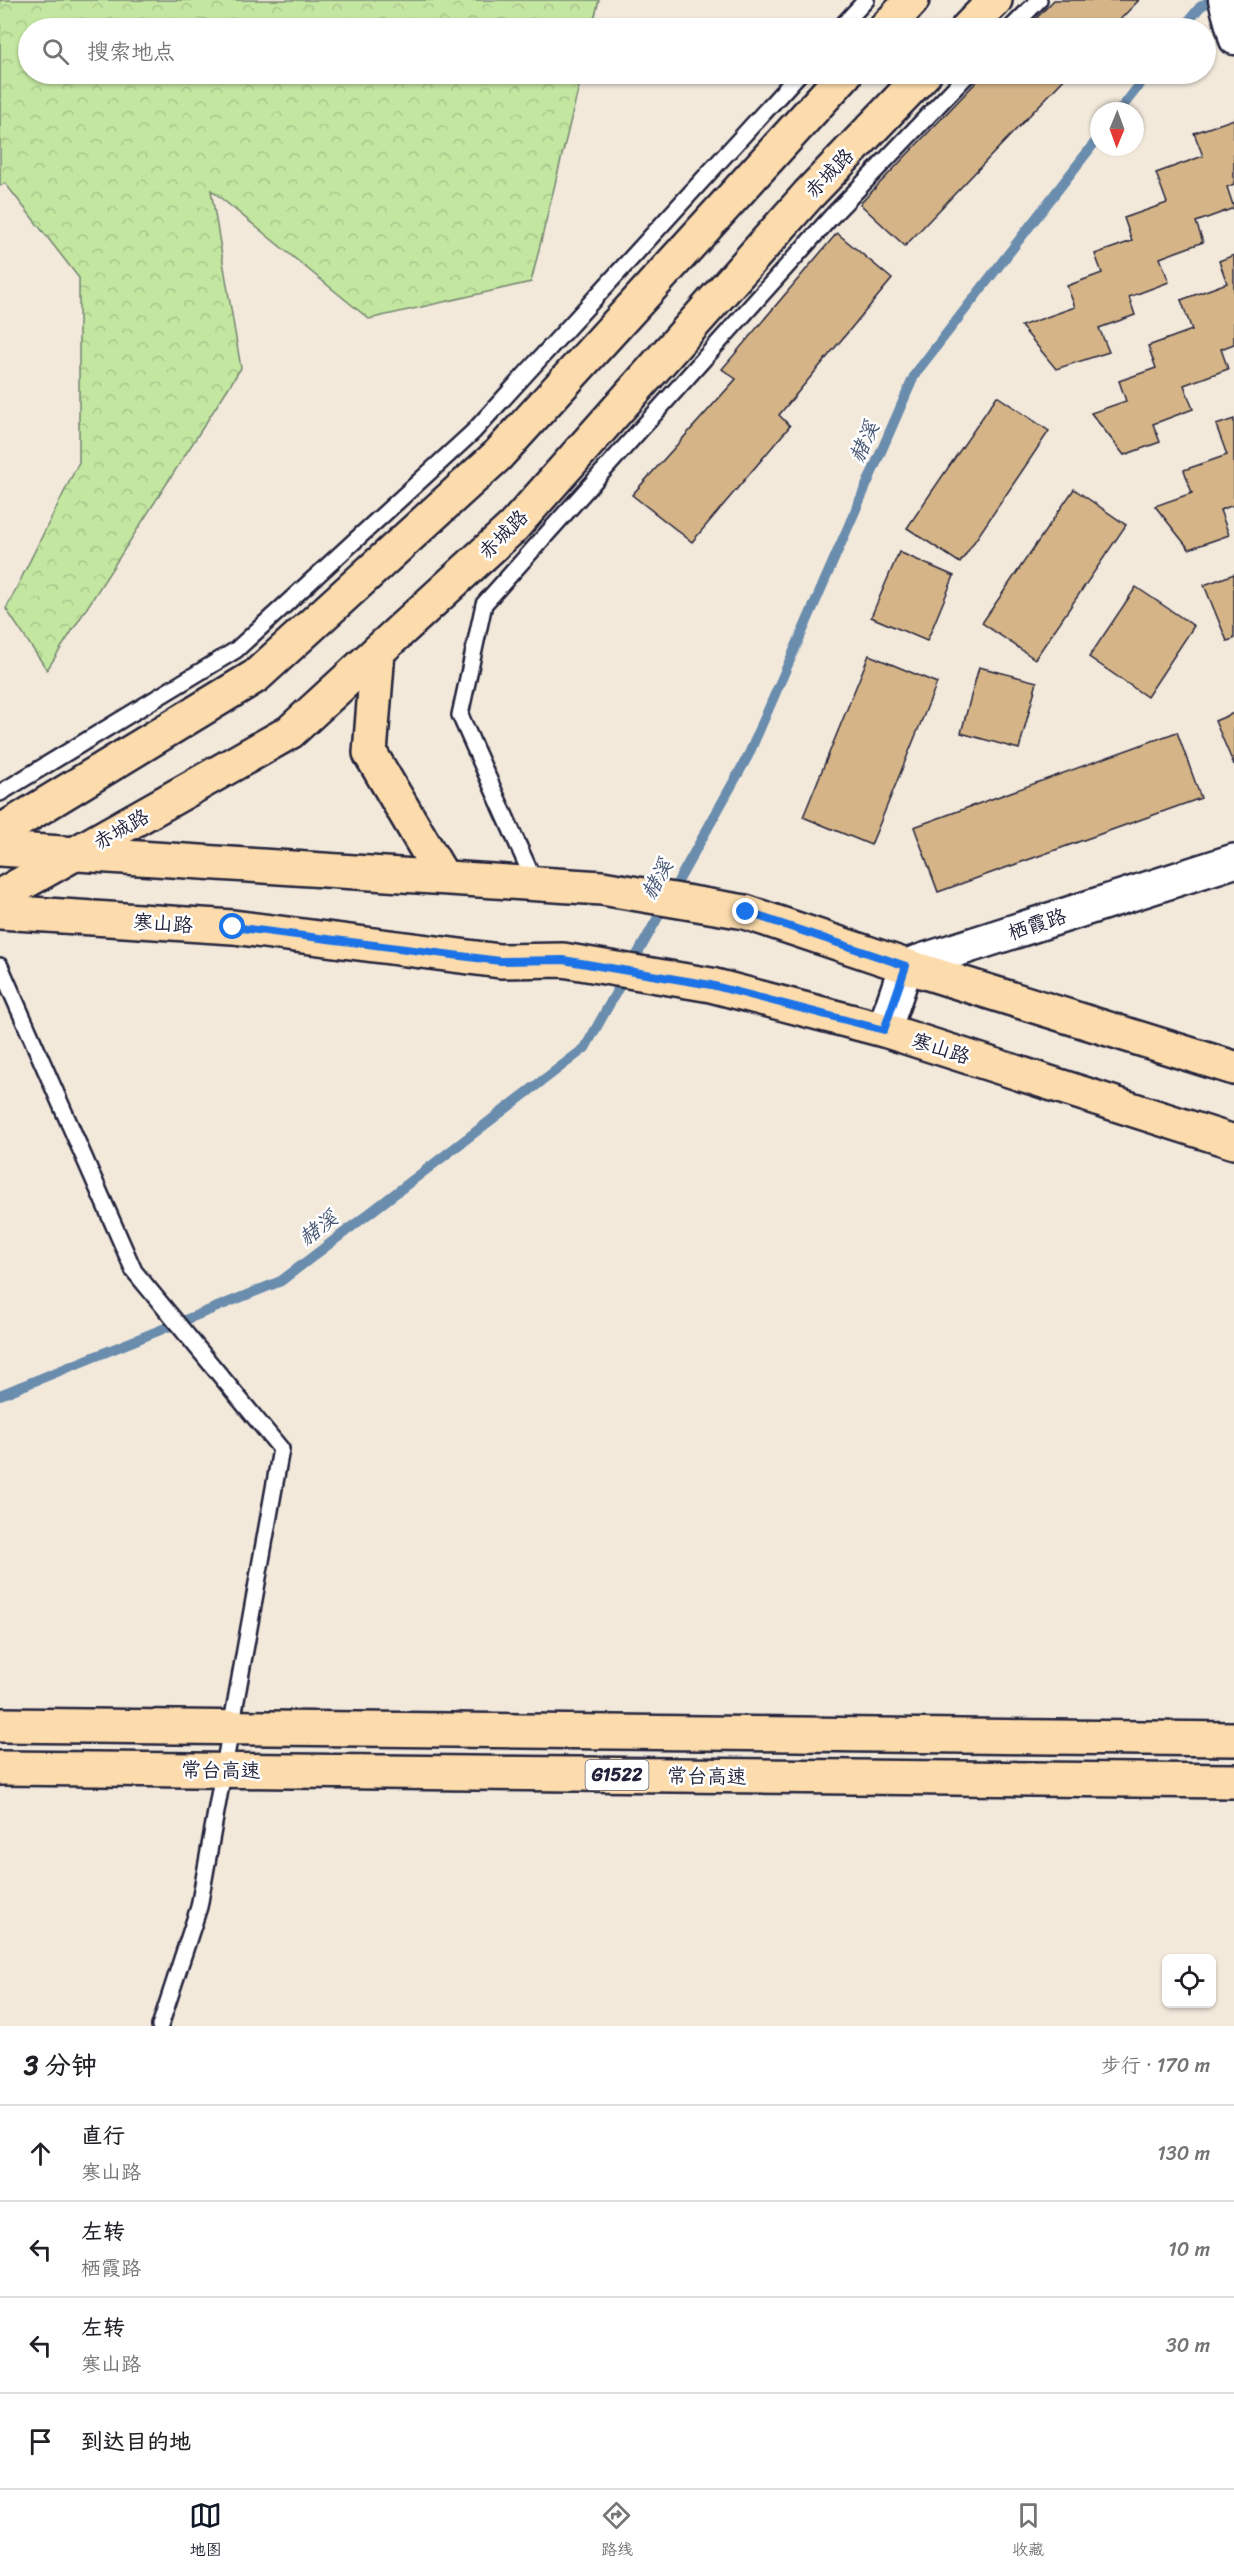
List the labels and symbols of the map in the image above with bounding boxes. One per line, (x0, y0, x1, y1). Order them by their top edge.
north arrow (1090, 102, 1144, 156)
street label: 赤城路 (796, 139, 863, 207)
water label: 赭溪 (838, 414, 890, 469)
street label: 赤城路 (470, 500, 538, 568)
street label: 赤城路 (87, 799, 157, 860)
water label: 赭溪 (630, 851, 684, 907)
route end (732, 898, 758, 924)
street label: 栖霞路 (1003, 898, 1072, 950)
street label: 寒山路 (132, 904, 195, 943)
route start (219, 913, 245, 939)
street label: 寒山路 (907, 1023, 976, 1075)
water label: 赭溪 (290, 1200, 347, 1256)
street label: 常台高速 (181, 1752, 261, 1789)
street label: 常台高速 (667, 1758, 747, 1795)
road number: G1522 (586, 1760, 648, 1790)

